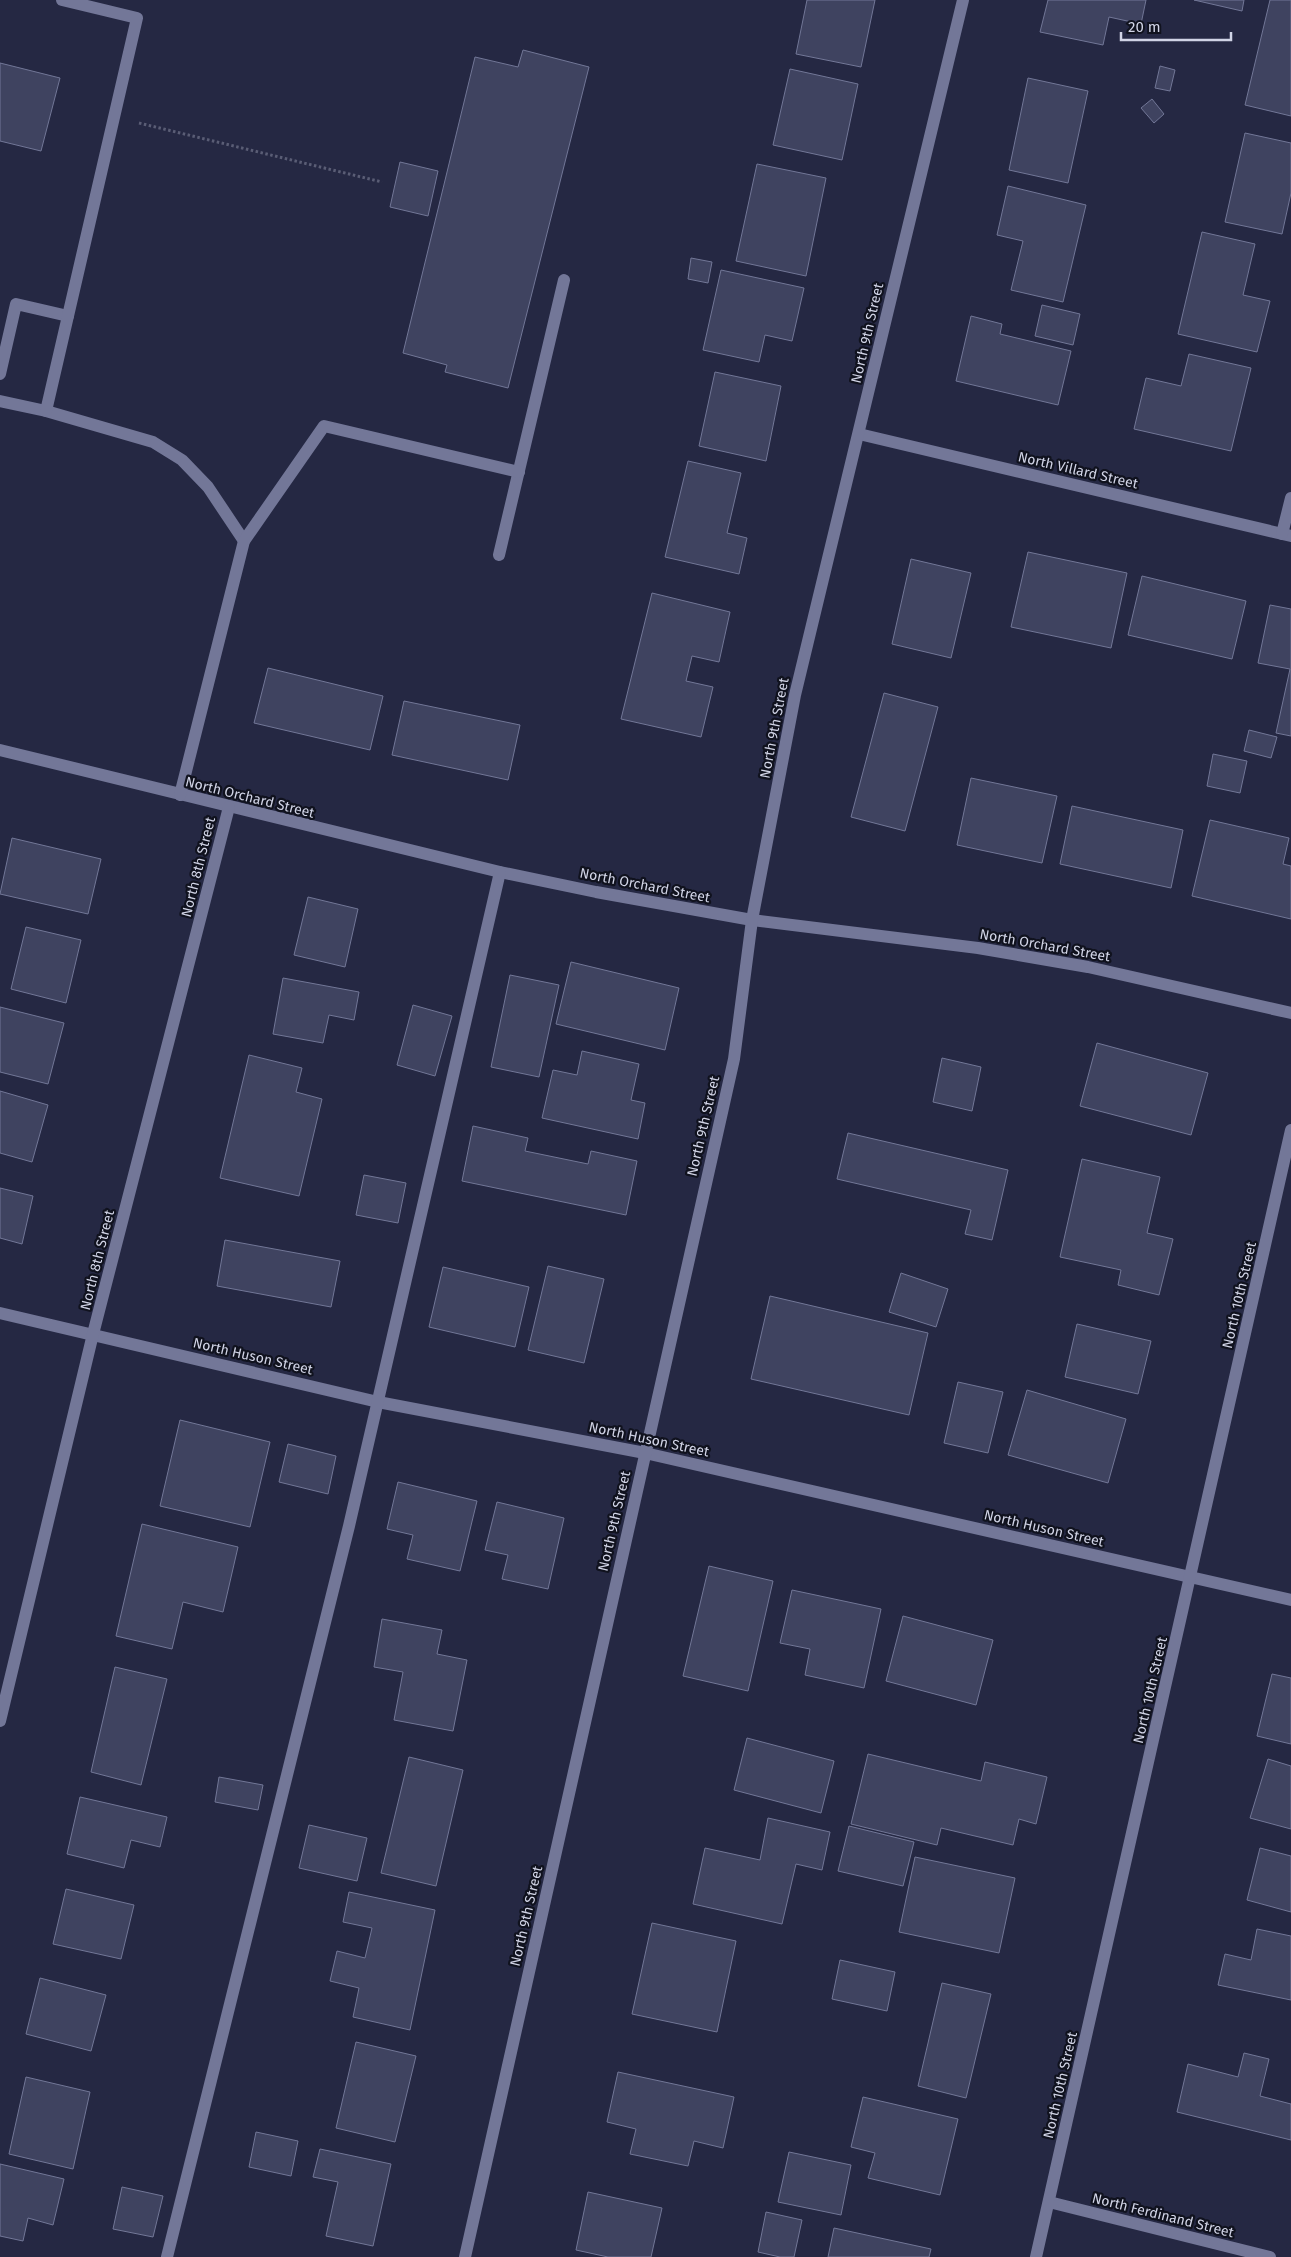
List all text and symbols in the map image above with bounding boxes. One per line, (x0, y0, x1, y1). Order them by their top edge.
scale bar (1121, 10, 1231, 42)
text: 20 m (1128, 18, 1161, 36)
street label: North 9th Street (848, 280, 887, 385)
street label: North Villard Street (1016, 448, 1140, 493)
street label: North 9th Street (756, 675, 793, 780)
street label: North Orchard Street (184, 773, 317, 822)
street label: North 8th Street (178, 814, 219, 919)
street label: North Orchard Street (578, 865, 712, 907)
street label: North Orchard Street (978, 926, 1112, 966)
street label: North 9th Street (684, 1073, 723, 1178)
street label: North 8th Street (77, 1207, 118, 1312)
street label: North 10th Street (1219, 1239, 1260, 1350)
street label: North Huson Street (191, 1334, 315, 1379)
street label: North Huson Street (587, 1418, 711, 1461)
street label: North 9th Street (595, 1468, 634, 1573)
street label: North Huson Street (982, 1506, 1106, 1551)
street label: North 10th Street (1130, 1634, 1171, 1745)
street label: North 9th Street (507, 1863, 546, 1968)
street label: North 10th Street (1040, 2029, 1081, 2140)
street label: North Ferdinand Street (1090, 2190, 1236, 2242)

